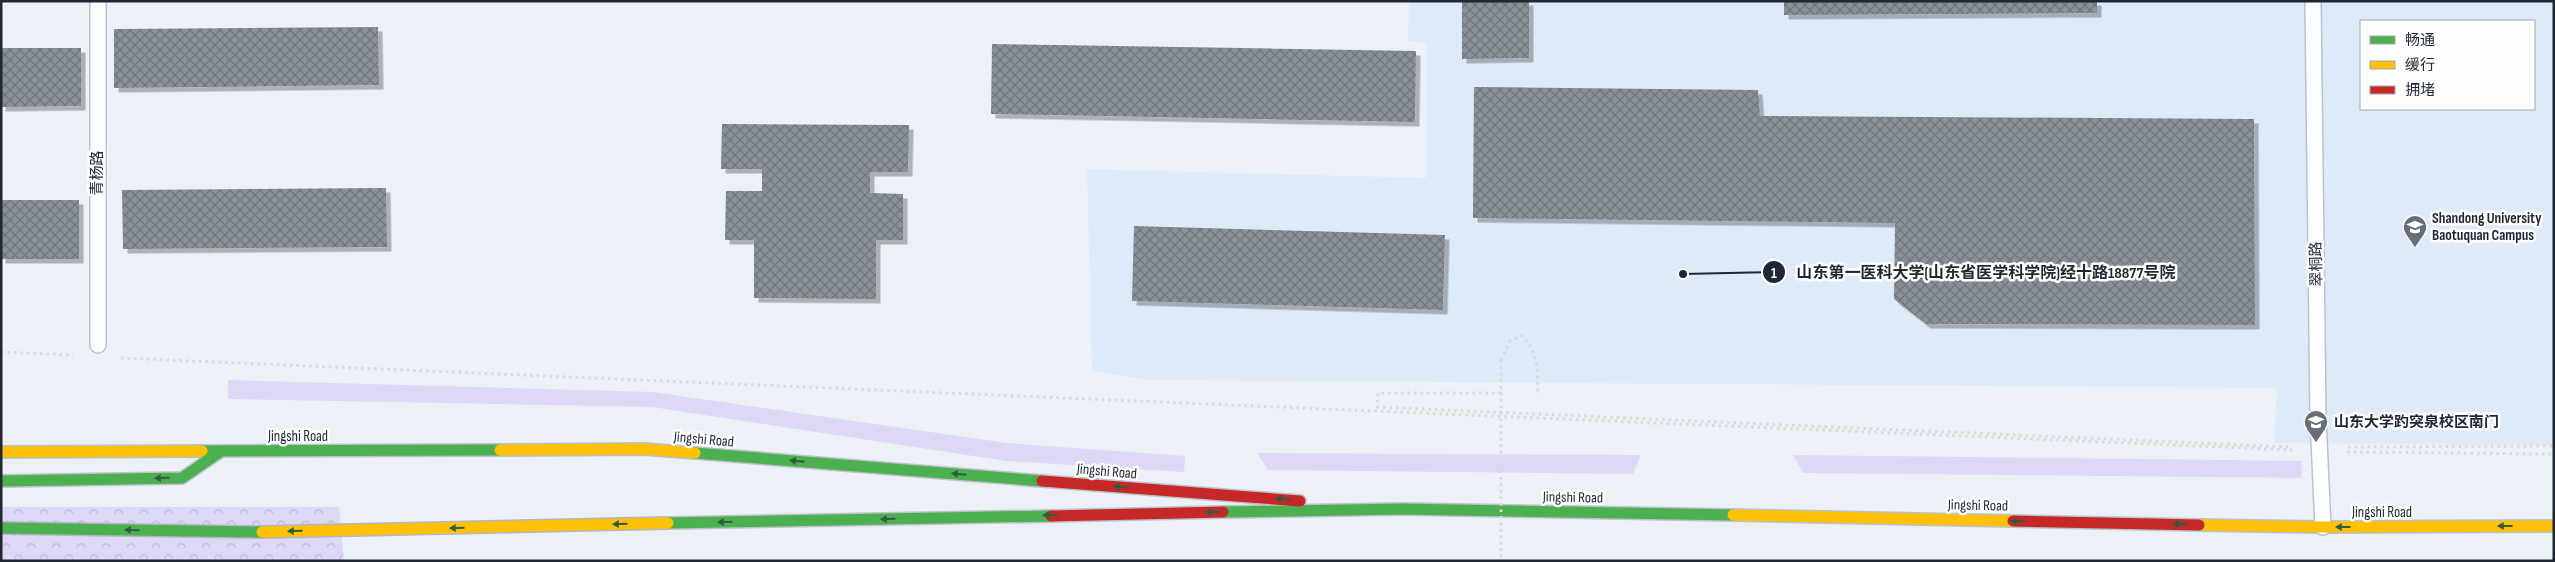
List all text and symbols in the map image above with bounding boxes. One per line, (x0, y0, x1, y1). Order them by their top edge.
legend (2360, 20, 2535, 110)
text: 畅通 (2405, 31, 2435, 50)
text: 缓行 (2405, 56, 2435, 75)
text: 拥堵 (2405, 81, 2435, 100)
street label: 青杨路 (88, 150, 107, 196)
place label: Shandong University Baotuquan Campus (2432, 209, 2542, 245)
school or university icon: Shandong University Baotuquan Campus (2402, 214, 2428, 248)
street label: 翠桐路 (2307, 241, 2326, 287)
callout: 山东第一医科大学(山东省医学科学院)经十路18877号院 (1761, 257, 2185, 288)
text: 1 (1771, 264, 1777, 283)
text: 山东第一医科大学(山东省医学科学院)经十路18877号院 (1797, 264, 2175, 283)
school or university icon: 山东大学趵突泉校区南门 (2303, 409, 2329, 443)
place label: 山东大学趵突泉校区南门 (2334, 413, 2499, 432)
street label: Jingshi Road (267, 427, 328, 446)
street label: Jingshi Road (672, 427, 735, 452)
one-way arrow (789, 457, 805, 465)
street label: Jingshi Road (1075, 459, 1138, 484)
one-way arrow (951, 470, 967, 478)
one-way arrow (154, 474, 170, 482)
one-way arrow (1113, 482, 1129, 490)
street label: Jingshi Road (1542, 487, 1603, 508)
one-way arrow (1275, 495, 1291, 503)
street label: Jingshi Road (1947, 495, 2008, 516)
street label: Jingshi Road (2351, 503, 2412, 522)
one-way arrow (1205, 509, 1221, 517)
one-way arrow (1042, 512, 1058, 520)
one-way arrow (880, 515, 896, 523)
one-way arrow (2009, 517, 2025, 525)
one-way arrow (717, 518, 733, 526)
one-way arrow (611, 520, 627, 528)
one-way arrow (2172, 520, 2188, 528)
one-way arrow (2497, 522, 2513, 530)
one-way arrow (2334, 523, 2350, 531)
one-way arrow (449, 524, 465, 532)
one-way arrow (124, 526, 140, 534)
one-way arrow (286, 527, 302, 535)

